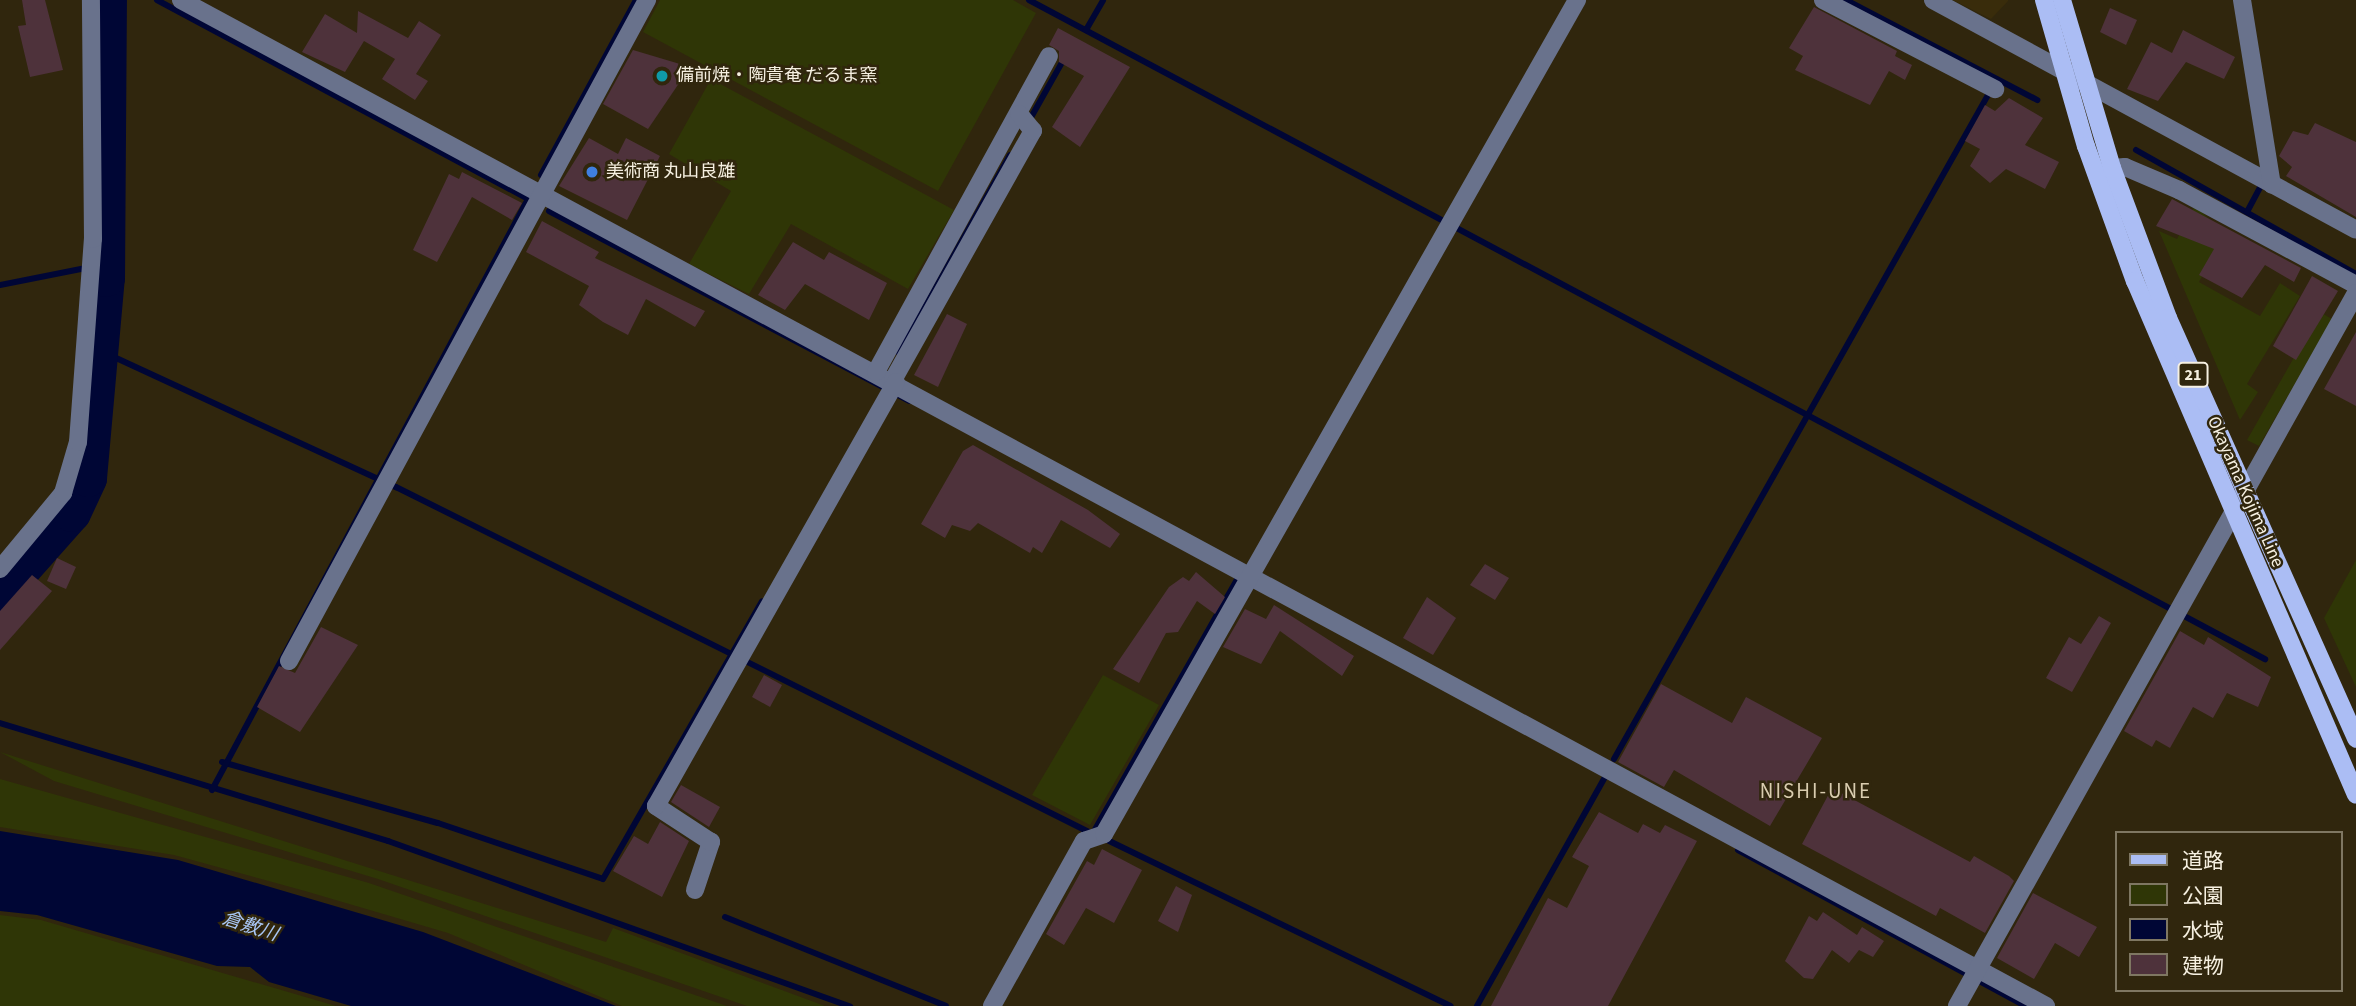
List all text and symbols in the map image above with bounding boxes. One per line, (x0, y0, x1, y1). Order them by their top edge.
place label: 備前焼・陶貴奄 だるま窯 (676, 65, 878, 87)
marker: 備前焼・陶貴奄 だるま窯 (654, 68, 670, 84)
place label: 美術商 丸山良雄 (606, 161, 736, 183)
marker: 美術商 丸山良雄 (584, 164, 600, 180)
road number: 21 (2177, 362, 2209, 388)
street label: Okayama Kojima Line (2202, 413, 2288, 571)
district label: NISHI-UNE (1761, 778, 1871, 804)
legend (2114, 831, 2342, 992)
text: 道路 (2182, 846, 2224, 876)
text: 公園 (2182, 881, 2224, 911)
water label: 倉敷川 (219, 907, 281, 947)
text: 水域 (2182, 916, 2224, 946)
text: 建物 (2182, 951, 2224, 981)

